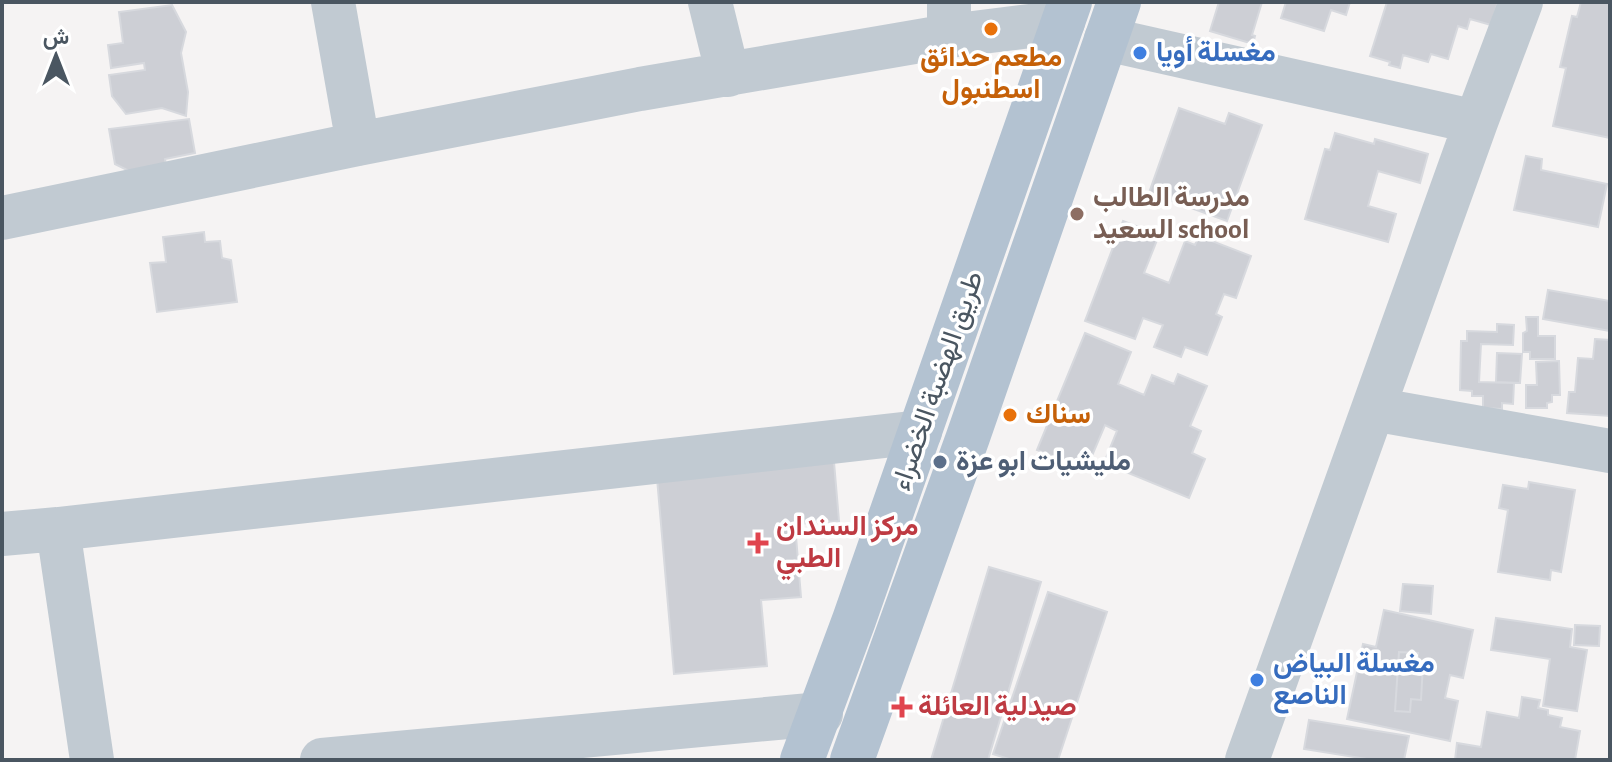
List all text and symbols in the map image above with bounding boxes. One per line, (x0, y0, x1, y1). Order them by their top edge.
north arrow (16, 16, 96, 96)
marker: مطعم حدائق اسطنبول (982, 20, 1000, 38)
text: ش (43, 26, 69, 50)
place label: مغسلة أويا (1156, 36, 1276, 69)
place label: مطعم حدائق اسطنبول (920, 44, 1062, 106)
marker: مغسلة أويا (1131, 44, 1149, 62)
place label: مدرسة الطالب السعيد school (1093, 184, 1250, 245)
marker: مدرسة الطالب السعيد school (1068, 205, 1086, 223)
street label: طريق الهضبة الخضراء (887, 268, 991, 495)
place label: سناك (1026, 401, 1091, 429)
marker: سناك (1001, 406, 1019, 424)
place label: مليشيات ابو عزة (956, 448, 1131, 478)
marker: مليشيات ابو عزة (931, 453, 949, 471)
place label: مركز السندان الطبي (776, 513, 918, 581)
marker: مركز السندان الطبي (747, 532, 769, 554)
place label: مغسلة البياض الناصع (1273, 650, 1435, 714)
marker: مغسلة البياض الناصع (1248, 671, 1266, 689)
place label: صيدلية العائلة (918, 693, 1077, 722)
marker: صيدلية العائلة (893, 698, 911, 716)

